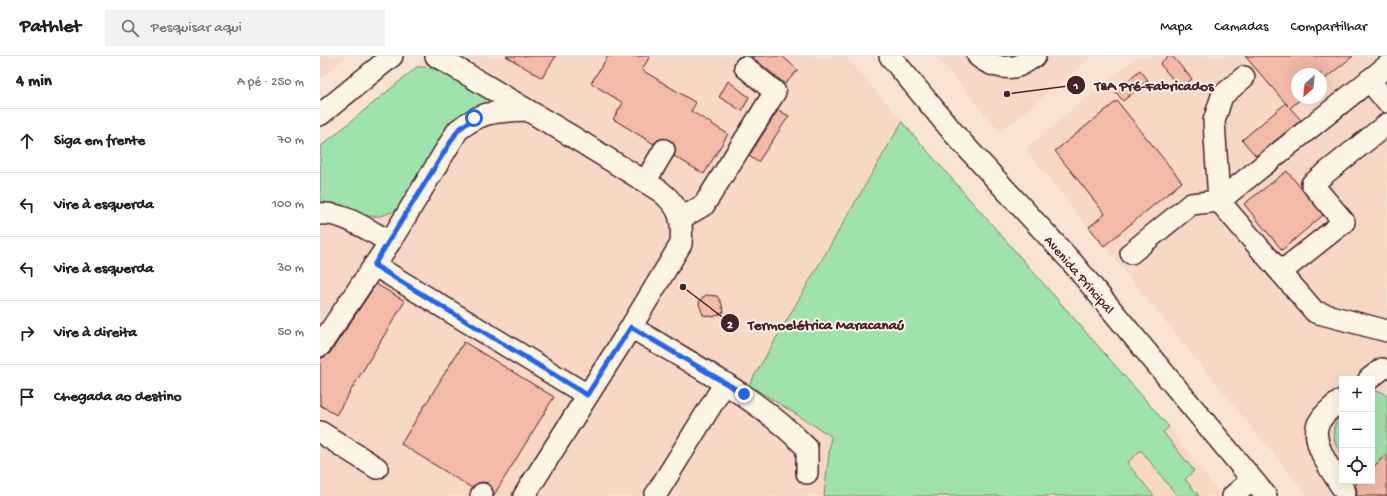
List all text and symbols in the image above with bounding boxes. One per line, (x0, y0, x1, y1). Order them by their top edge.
search box (105, 10, 385, 46)
text: Pathlet (20, 16, 81, 39)
icon: search (119, 17, 141, 39)
text: Pesquisar aqui (151, 19, 242, 37)
text: Mapa (1160, 19, 1192, 36)
text: Camadas (1214, 19, 1269, 36)
text: Compartilhar (1291, 19, 1367, 36)
north arrow (1291, 68, 1327, 104)
callout: T&A Pré-Fabricados (1066, 71, 1221, 98)
text: 4 min (16, 72, 52, 92)
text: A pé · 250 m (237, 75, 304, 90)
text: T&A Pré-Fabricados (1093, 78, 1215, 96)
text: 1 (1073, 80, 1079, 94)
route start (465, 109, 483, 127)
icon: ahead (16, 130, 38, 152)
text: Siga em frente (54, 132, 145, 150)
text: 70 m (278, 133, 304, 148)
icon: left (16, 194, 38, 216)
text: Vire à esquerda (54, 196, 154, 214)
text: 100 m (272, 197, 304, 212)
street label: Avenida Principal (1039, 233, 1117, 318)
icon: left (16, 258, 38, 280)
text: Vire à esquerda (54, 260, 154, 278)
text: 30 m (278, 261, 304, 276)
callout: Termoelétrica Maracanaú (720, 310, 912, 337)
text: Termoelétrica Maracanaú (747, 317, 905, 335)
text: 2 (727, 319, 733, 333)
icon: right (16, 322, 38, 344)
text: Vire à direita (54, 324, 137, 342)
text: 50 m (277, 325, 304, 340)
map controls (1339, 376, 1375, 484)
button: + (1339, 376, 1375, 412)
route end (735, 385, 753, 403)
icon: arrive (16, 386, 38, 408)
text: Chegada ao destino (54, 388, 181, 406)
button: − (1339, 412, 1375, 448)
button: locate (1339, 448, 1375, 484)

